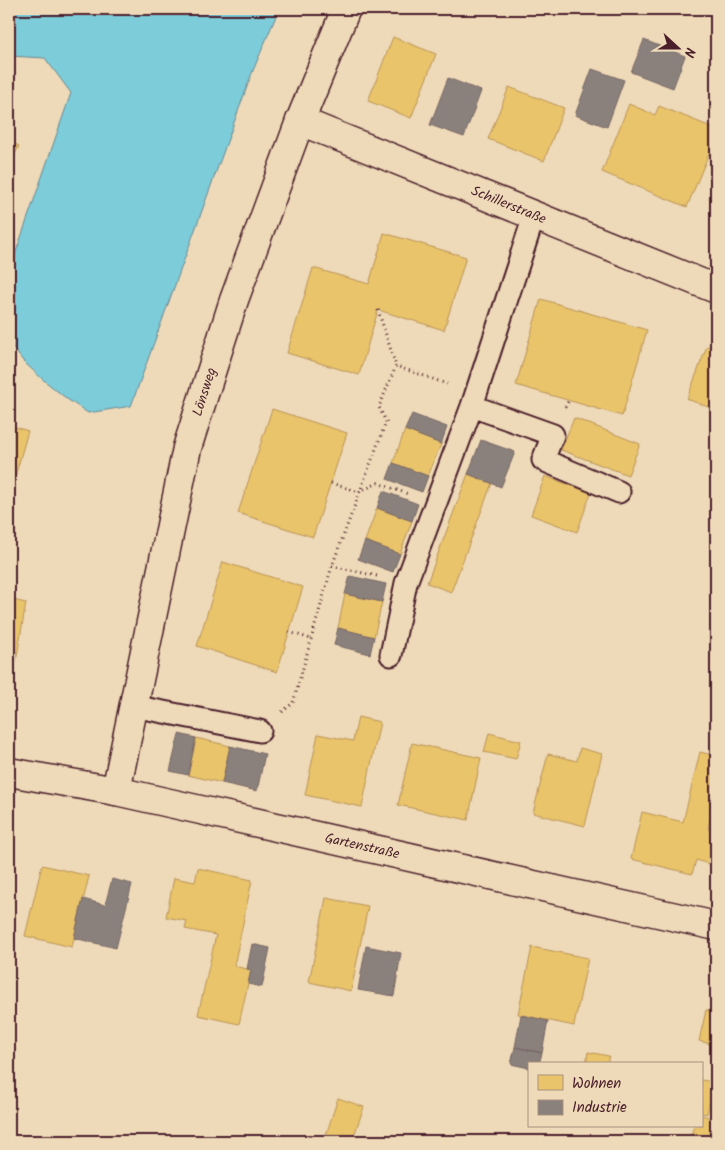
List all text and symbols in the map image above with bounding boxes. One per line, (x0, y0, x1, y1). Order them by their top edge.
north arrow (652, 22, 702, 72)
text: N (677, 44, 701, 61)
street label: Schillerstraße (468, 180, 550, 231)
street label: Lönsweg (187, 365, 223, 419)
street label: Gartenstraße (323, 827, 402, 866)
legend (528, 1062, 702, 1128)
text: Wohnen (572, 1072, 621, 1096)
text: Industrie (572, 1096, 627, 1120)

